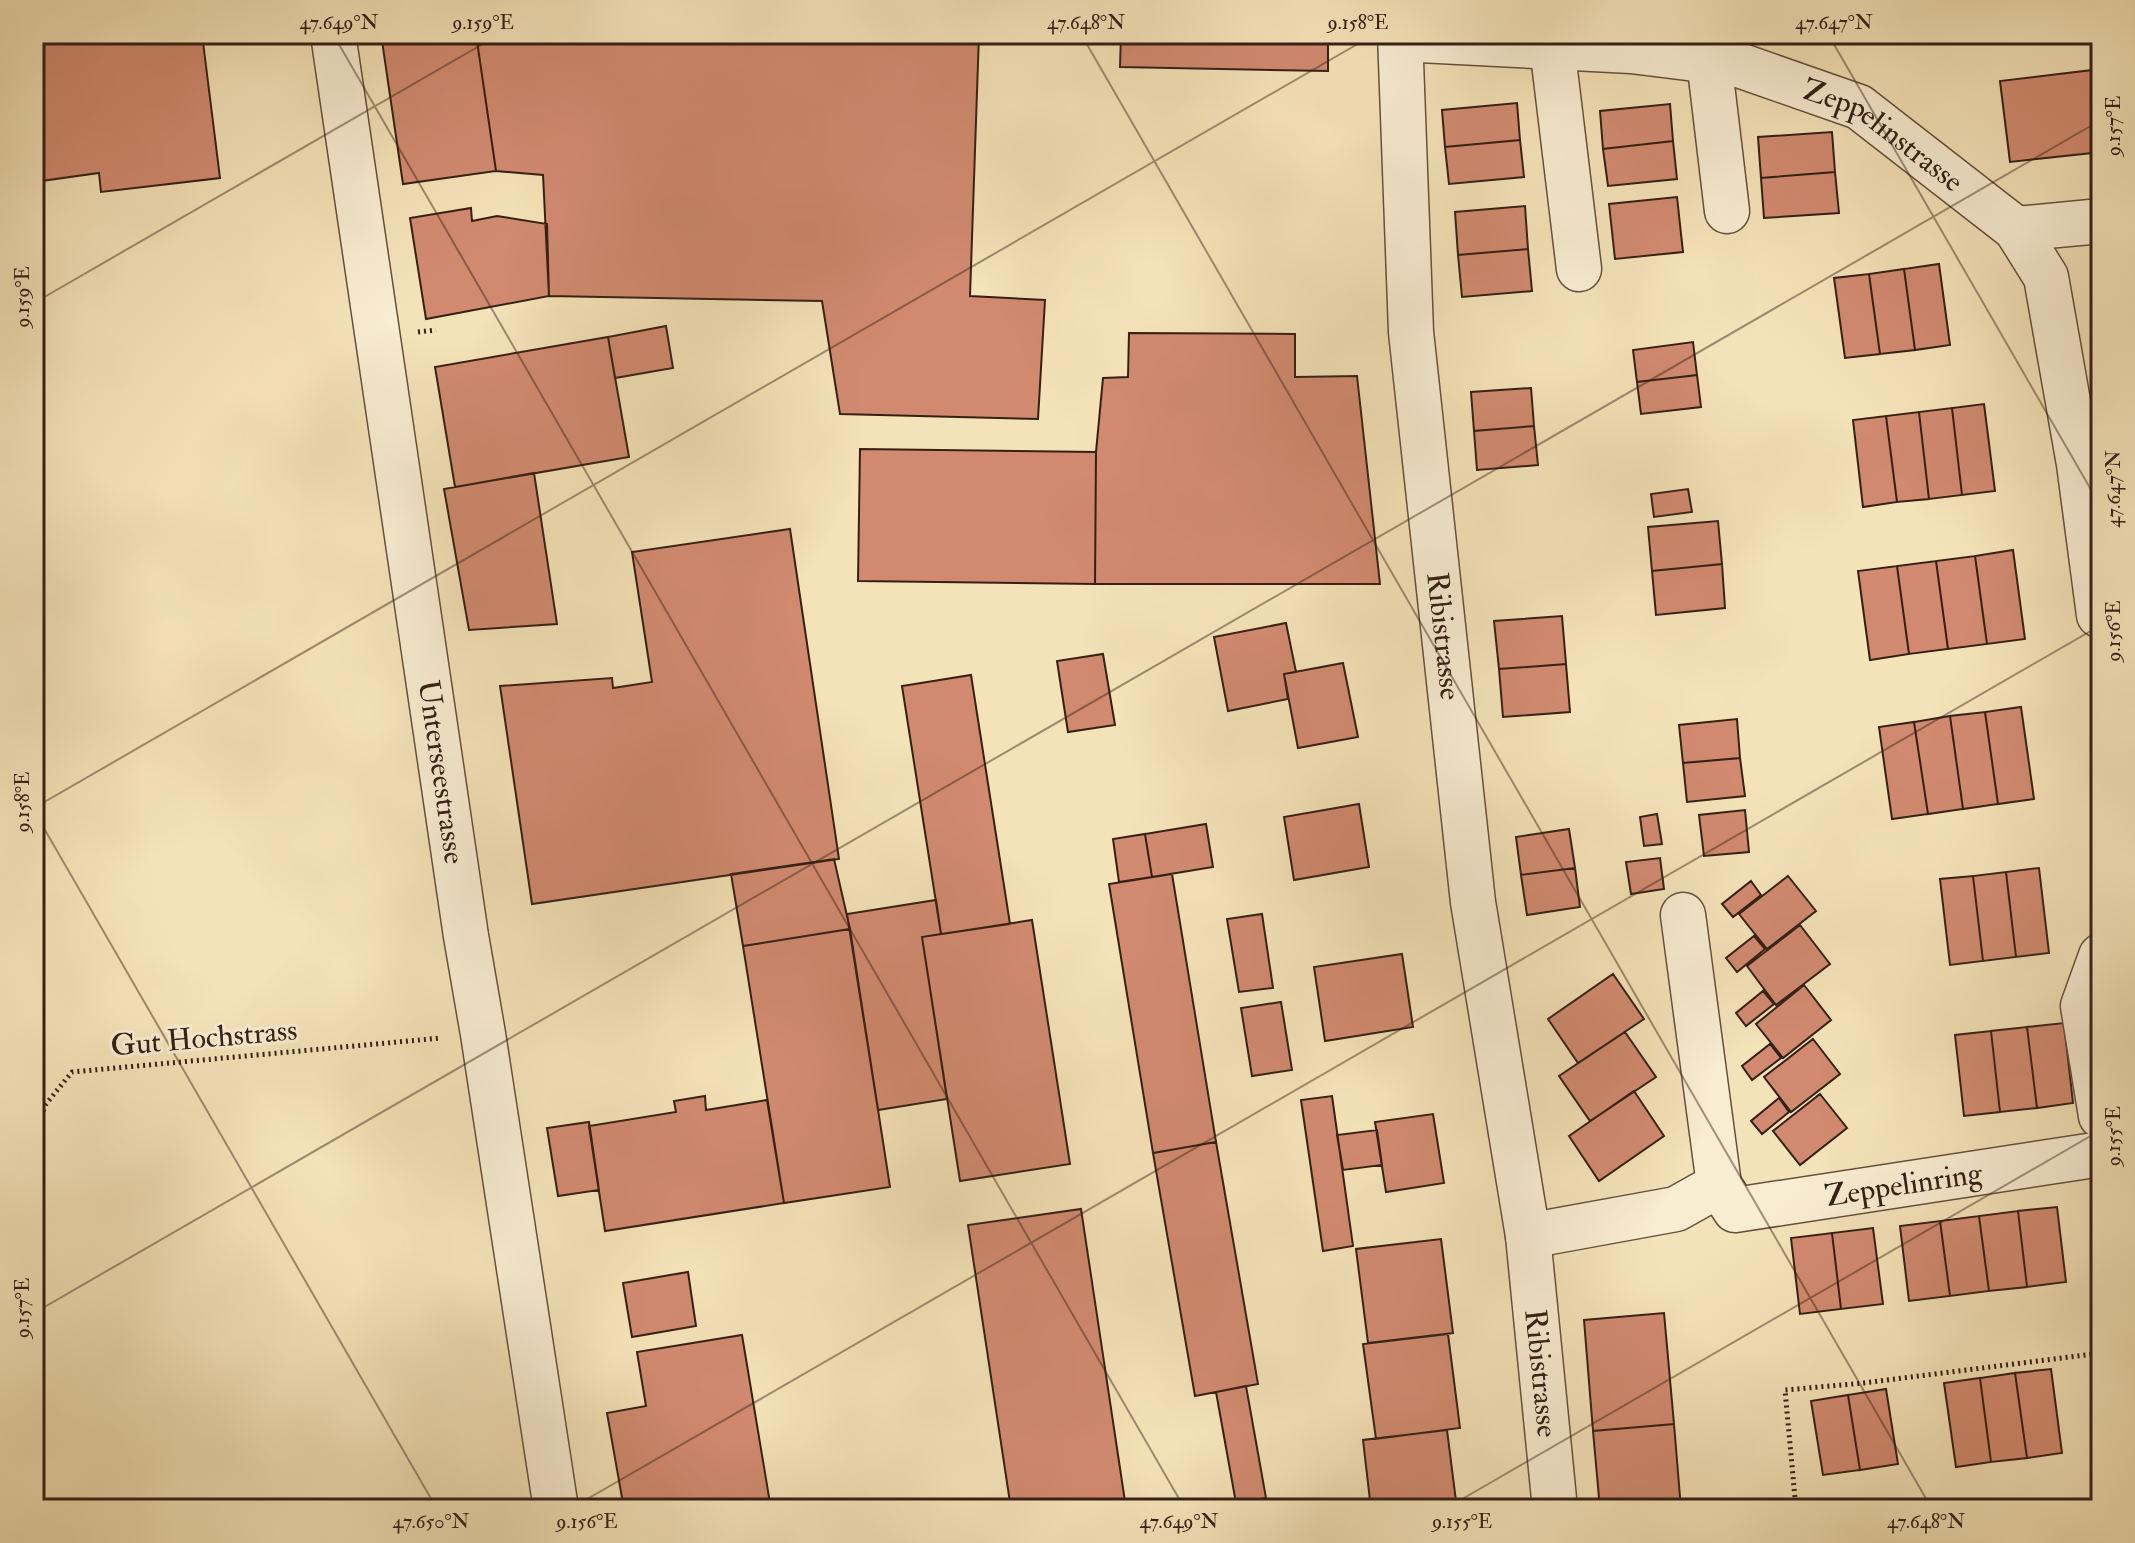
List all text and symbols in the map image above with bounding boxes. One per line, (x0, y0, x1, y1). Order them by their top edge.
text: 47.649°N (299, 10, 379, 35)
text: 9.159°E (450, 10, 514, 35)
text: 47.648°N (1047, 10, 1125, 35)
text: 9.158°E (1326, 10, 1388, 35)
text: 47.647°N (1795, 10, 1873, 35)
street label: Zeppelinstrasse (1798, 70, 1971, 200)
text: 9.157°E (2101, 96, 2126, 158)
text: 9.159°E (10, 266, 35, 330)
text: 47.647°N (2101, 450, 2126, 528)
street label: Ribistrasse (1419, 570, 1469, 702)
text: 9.156°E (2101, 600, 2126, 664)
street label: Unterseestrasse (410, 678, 474, 866)
text: 9.158°E (10, 772, 35, 834)
street label: Gut Hochstrass (109, 1011, 299, 1065)
text: 9.155°E (2101, 1106, 2126, 1168)
street label: Zeppelinring (1822, 1154, 1986, 1215)
text: 9.157°E (10, 1278, 35, 1340)
street label: Ribistrasse (1517, 1307, 1566, 1439)
text: 47.650°N (393, 1509, 470, 1534)
text: 9.156°E (554, 1509, 618, 1534)
text: 47.649°N (1139, 1509, 1219, 1534)
text: 9.155°E (1430, 1509, 1492, 1534)
text: 47.648°N (1887, 1509, 1965, 1534)

